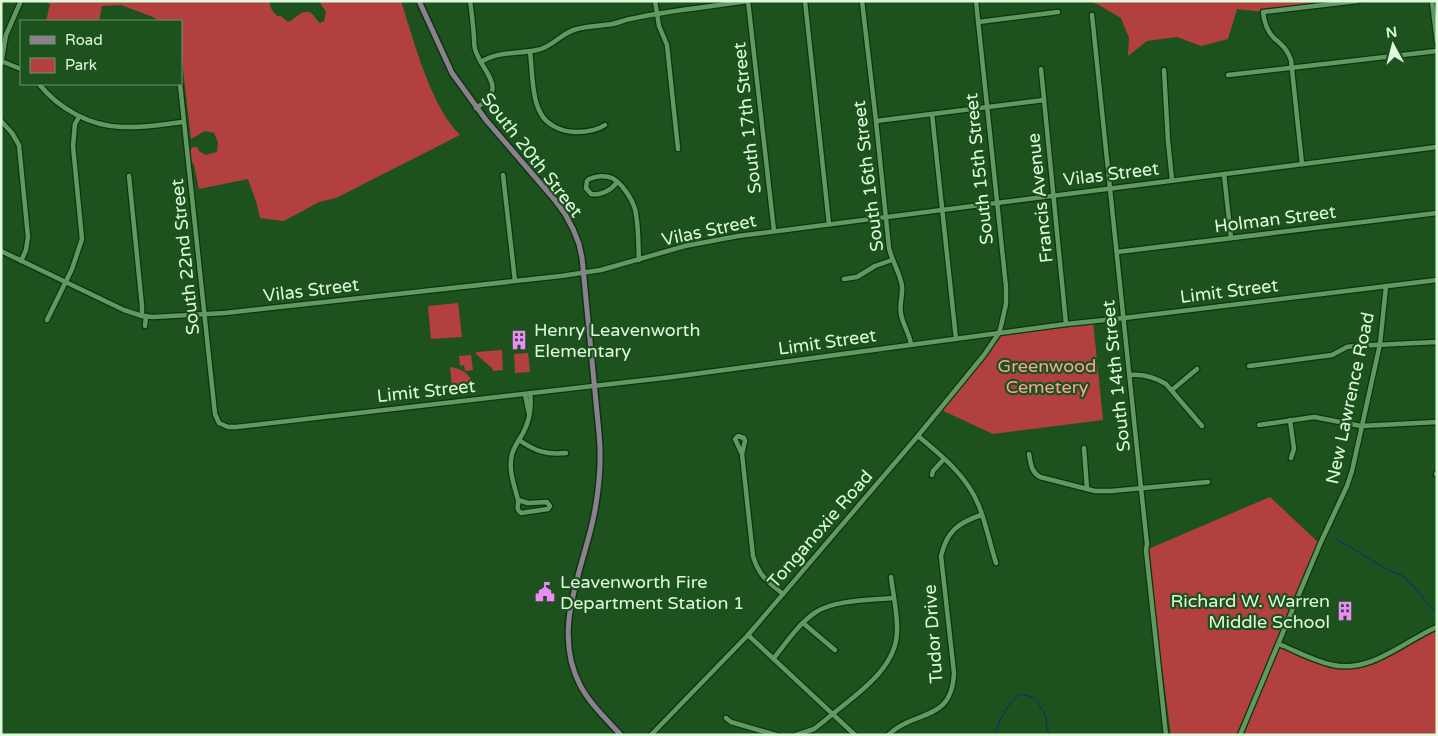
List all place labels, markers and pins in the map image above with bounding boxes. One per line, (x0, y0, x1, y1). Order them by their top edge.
place label: Henry Leavenworth Elementary (534, 319, 700, 362)
building icon: Henry Leavenworth Elementary (508, 329, 530, 351)
place label: Leavenworth Fire Department Station 1 (560, 571, 744, 614)
public building icon: Leavenworth Fire Department Station 1 (534, 581, 556, 603)
place label: Richard W. Warren Middle School (1170, 590, 1330, 633)
building icon: Richard W. Warren Middle School (1334, 600, 1356, 622)

